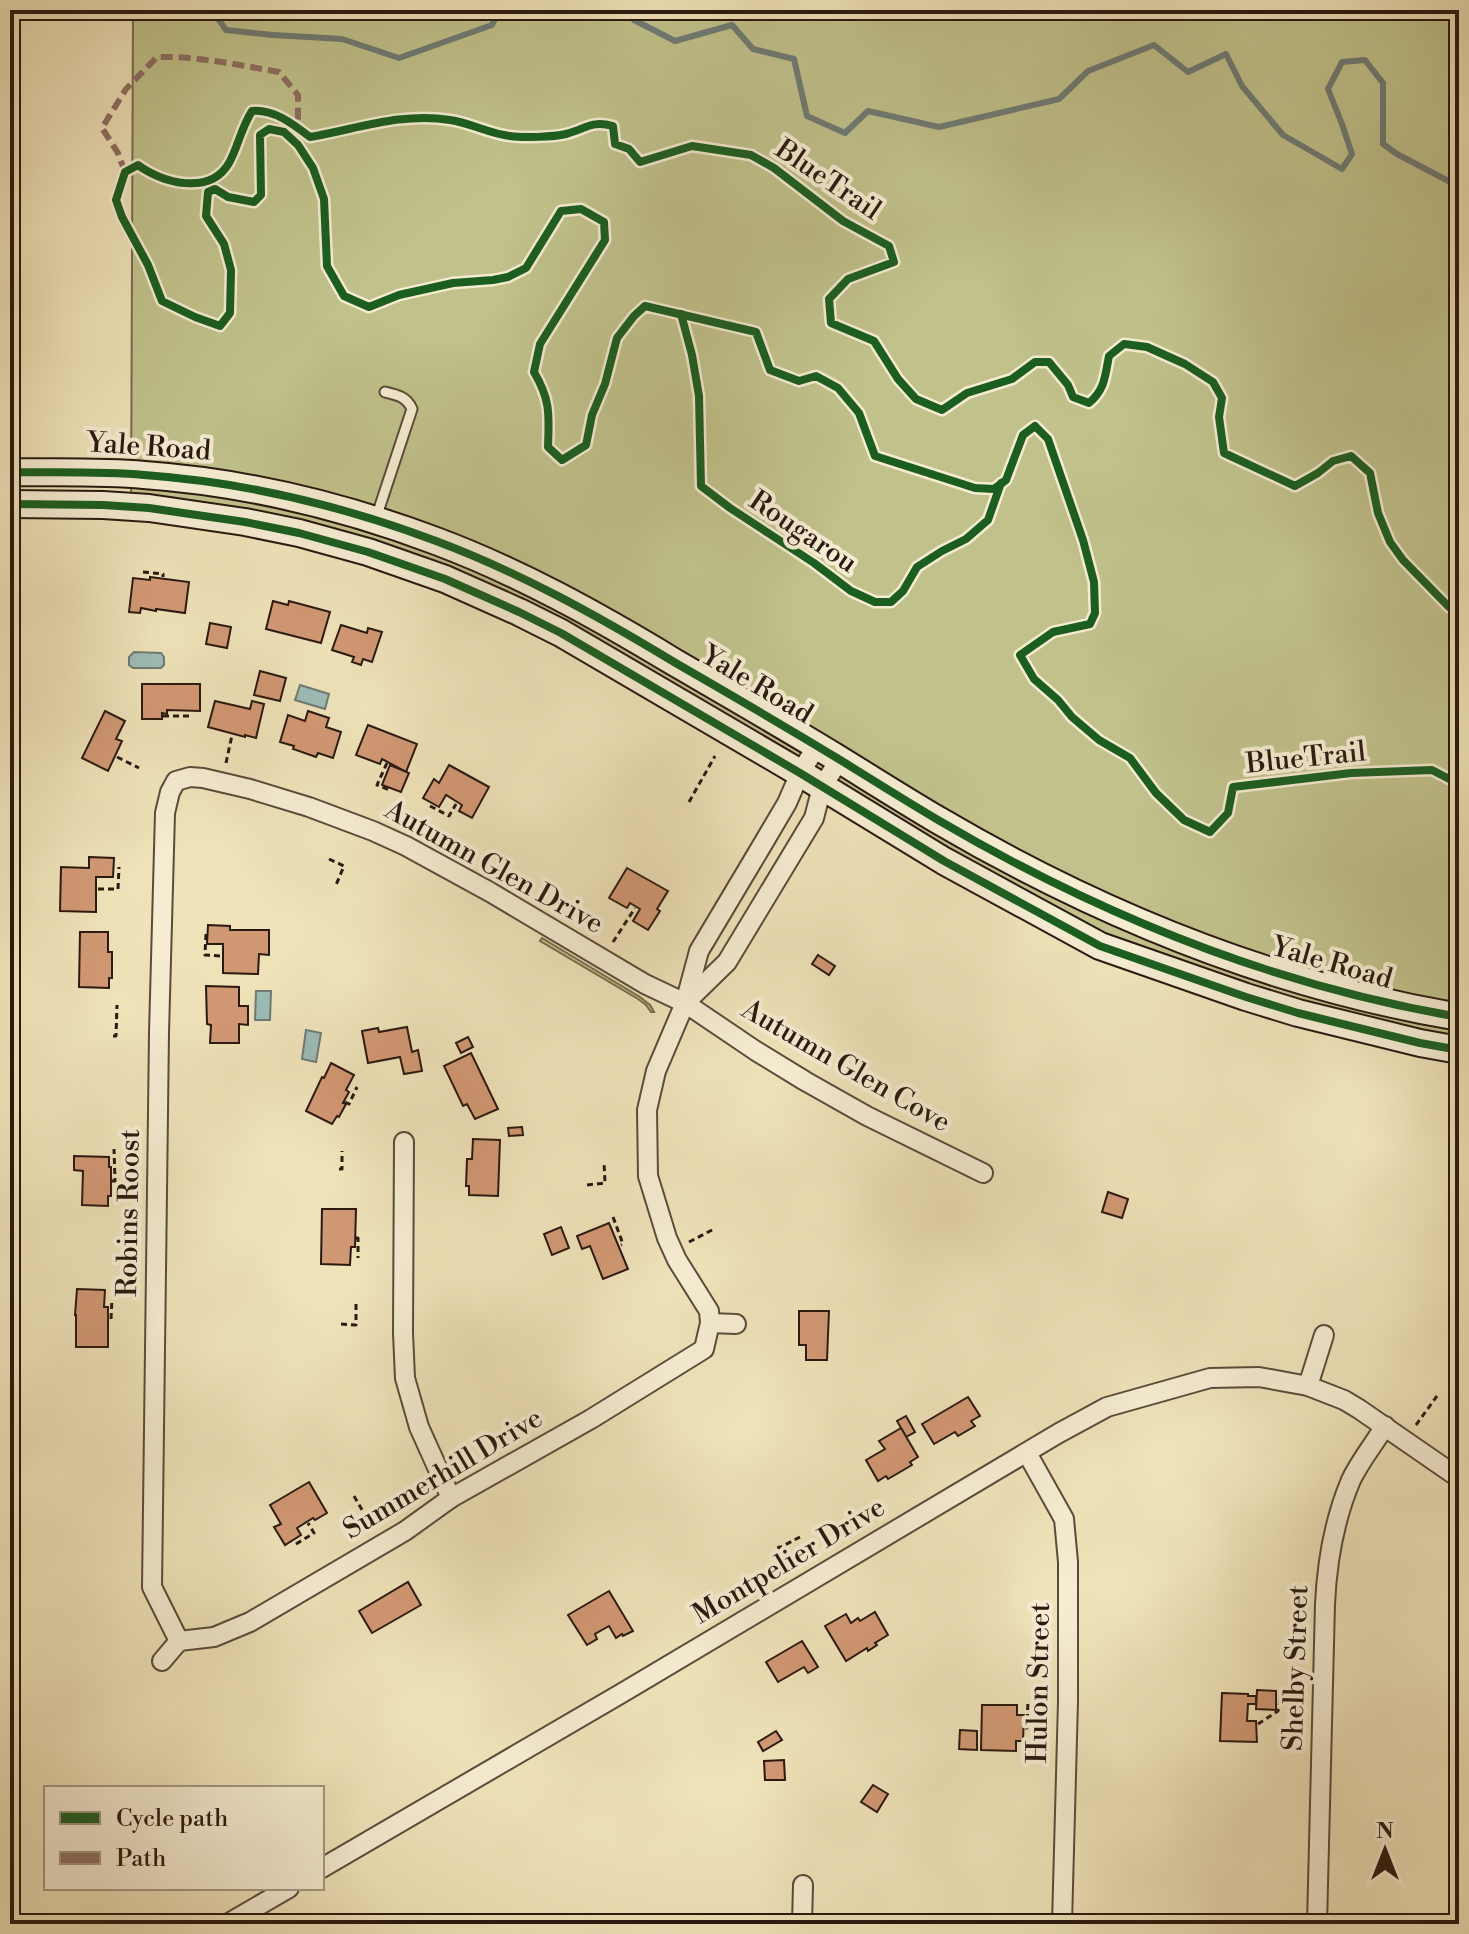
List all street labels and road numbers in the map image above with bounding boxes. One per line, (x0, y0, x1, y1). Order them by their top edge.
street label: BlueTrail (768, 131, 888, 228)
street label: Yale Road (84, 425, 212, 469)
street label: Rougarou (742, 483, 864, 581)
street label: Yale Road (693, 637, 819, 732)
street label: BlueTrail (1243, 734, 1368, 782)
street label: Autumn Glen Drive (378, 792, 609, 942)
street label: Yale Road (1266, 929, 1397, 997)
street label: Autumn Glen Cove (734, 992, 957, 1140)
street label: Robins Roost (110, 1129, 148, 1297)
street label: Summerhill Drive (337, 1401, 549, 1547)
street label: Montpelier Drive (686, 1490, 892, 1632)
street label: Shelby Street (1276, 1584, 1316, 1752)
street label: Hulon Street (1020, 1602, 1058, 1764)

